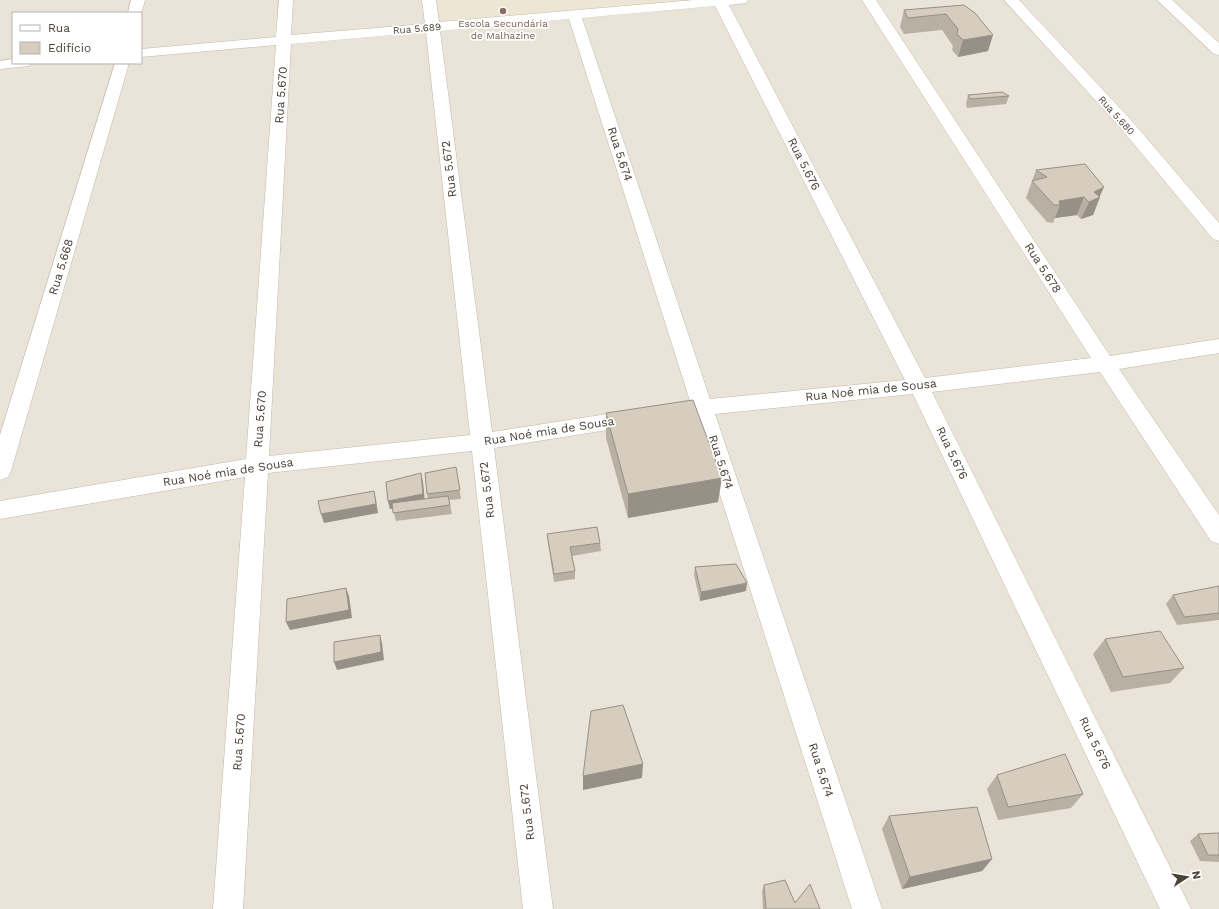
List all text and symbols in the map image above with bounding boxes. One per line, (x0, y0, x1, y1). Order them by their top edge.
marker: Escola Secundária de Malhazine (498, 6, 508, 16)
legend (12, 12, 142, 64)
place label: Escola Secundária de Malhazine (458, 18, 548, 41)
text: Rua (48, 21, 70, 35)
street label: Rua 5.689 (393, 21, 442, 36)
text: Edifício (48, 41, 91, 55)
street label: Rua 5.670 (272, 66, 290, 124)
street label: Rua 5.680 (1096, 94, 1137, 137)
street label: Rua 5.674 (605, 125, 635, 183)
street label: Rua 5.676 (785, 136, 823, 192)
street label: Rua 5.672 (439, 140, 459, 198)
street label: Rua 5.668 (46, 237, 76, 297)
street label: Rua 5.678 (1022, 240, 1064, 296)
street label: Rua Noé mia de Sousa (805, 376, 938, 404)
street label: Rua 5.670 (251, 390, 269, 448)
street label: Rua Noé mia de Sousa (483, 414, 615, 448)
street label: Rua 5.676 (933, 424, 971, 482)
street label: Rua 5.674 (706, 433, 736, 491)
street label: Rua Noé mia de Sousa (162, 455, 294, 489)
street label: Rua 5.672 (477, 461, 497, 519)
street label: Rua 5.670 (230, 713, 248, 771)
street label: Rua 5.676 (1076, 714, 1114, 772)
street label: Rua 5.674 (806, 741, 836, 799)
street label: Rua 5.672 (517, 783, 537, 841)
north arrow (1167, 857, 1207, 897)
text: N (1189, 870, 1203, 880)

